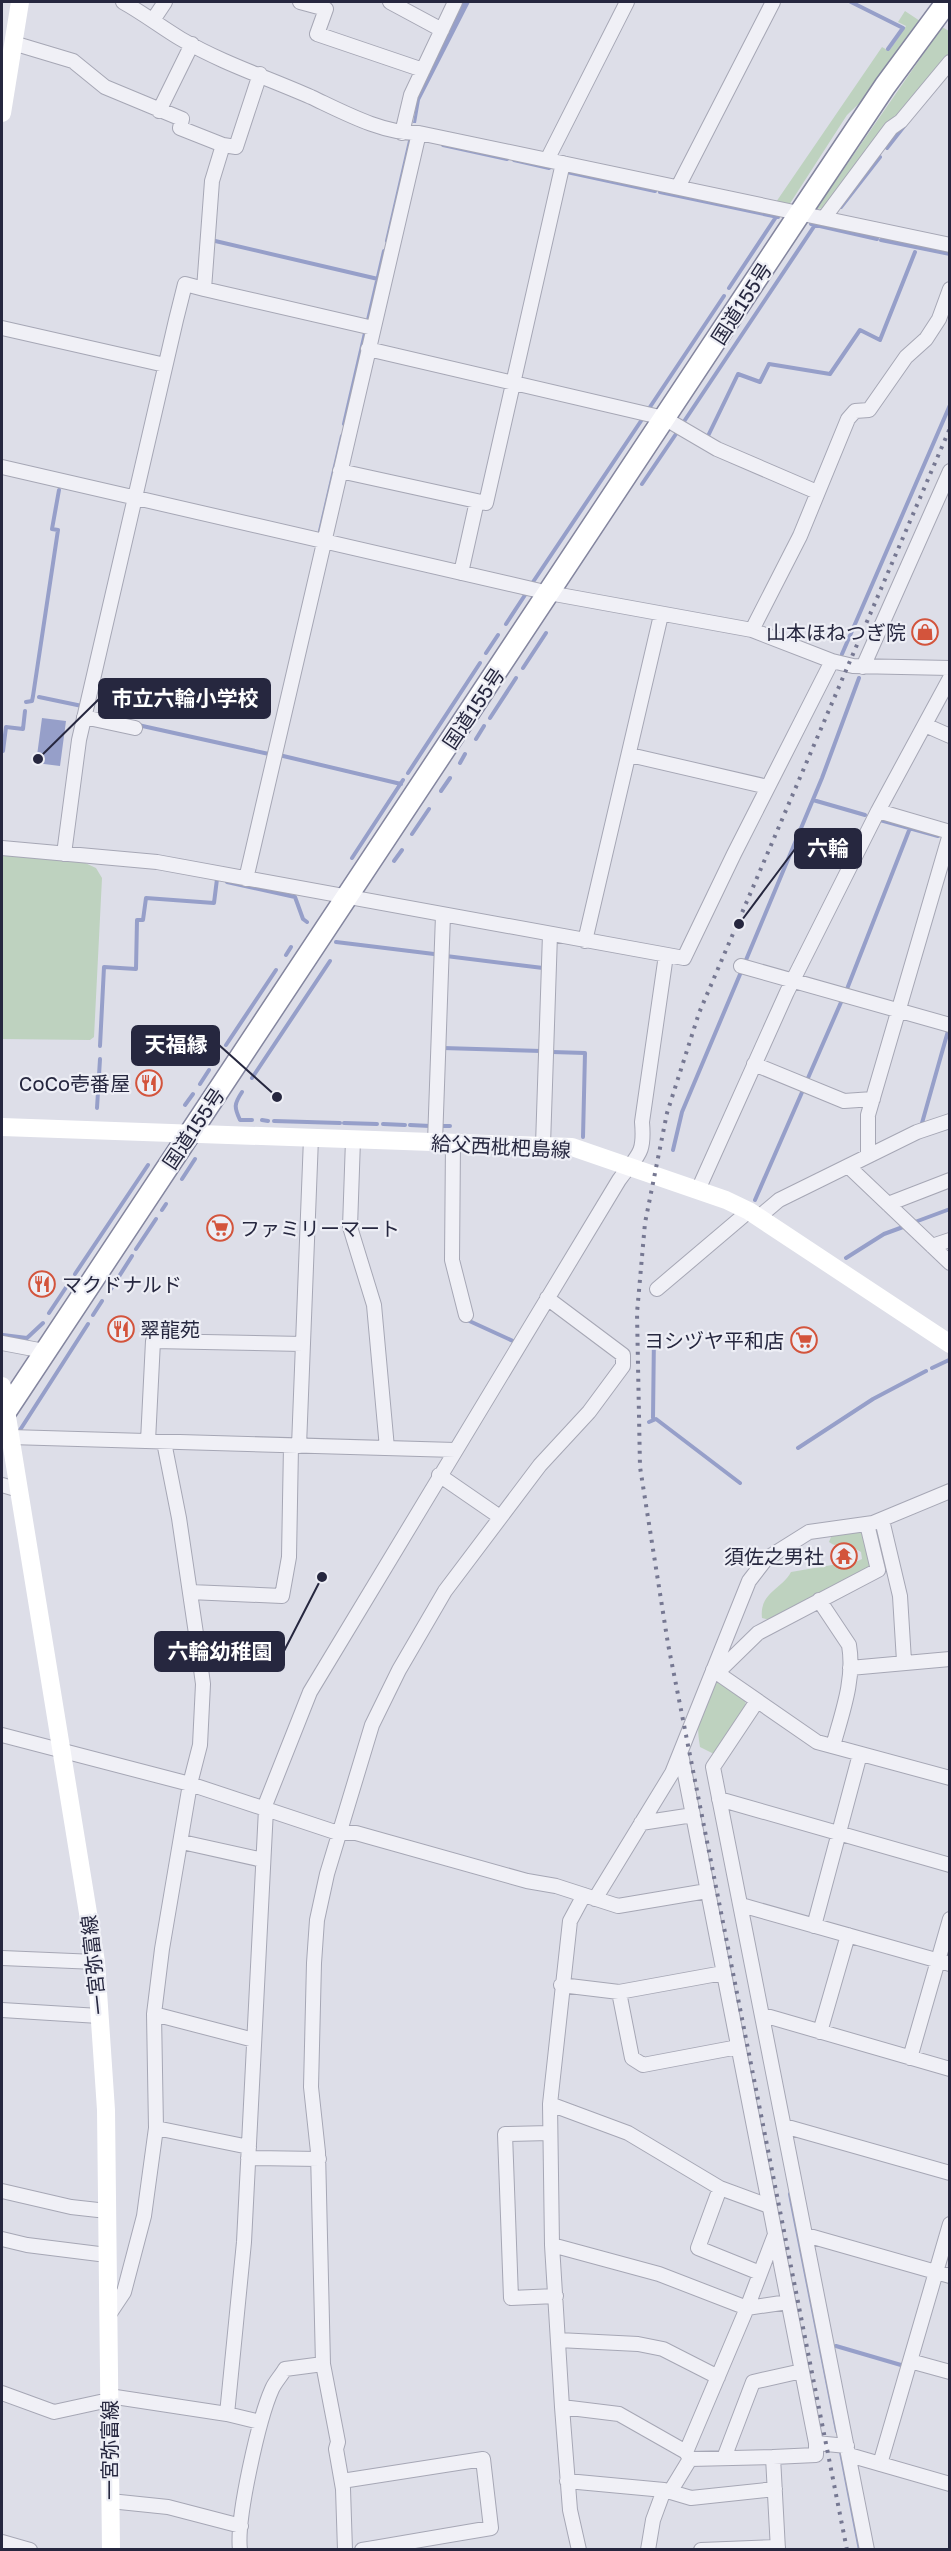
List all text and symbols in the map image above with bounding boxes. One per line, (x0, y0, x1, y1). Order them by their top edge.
street label: 国道155号 (706, 258, 776, 348)
shop icon: 山本ほねつぎ院 (910, 617, 940, 647)
place label: 山本ほねつぎ院 (766, 620, 906, 644)
street label: 国道155号 (437, 663, 509, 753)
callout: 市立六輪小学校 (99, 679, 270, 718)
text: 市立六輪小学校 (112, 685, 259, 711)
callout: 六輪 (795, 829, 861, 868)
text: 六輪 (807, 835, 849, 861)
callout: 天福縁 (132, 1026, 219, 1065)
text: 天福縁 (145, 1031, 208, 1057)
restaurant icon: CoCo壱番屋 (134, 1068, 164, 1098)
place label: CoCo壱番屋 (19, 1071, 130, 1095)
street label: 国道155号 (157, 1083, 229, 1173)
street label: 給父西枇杷島線 (430, 1130, 572, 1162)
supermarket icon: ファミリーマート (205, 1213, 235, 1243)
place label: ファミリーマート (240, 1216, 400, 1240)
restaurant icon: マクドナルド (27, 1269, 57, 1299)
place label: マクドナルド (62, 1272, 182, 1296)
restaurant icon: 翠龍苑 (106, 1314, 136, 1344)
place label: 翠龍苑 (140, 1317, 200, 1341)
supermarket icon: ヨシヅヤ平和店 (789, 1325, 819, 1355)
place label: ヨシヅヤ平和店 (644, 1328, 784, 1352)
temple icon: 須佐之男社 (829, 1541, 859, 1571)
place label: 須佐之男社 (724, 1544, 824, 1568)
callout: 六輪幼稚園 (155, 1632, 284, 1671)
text: 六輪幼稚園 (168, 1638, 273, 1664)
street label: 一宮弥富線 (76, 1914, 110, 2016)
street label: 一宮弥富線 (97, 2400, 121, 2500)

